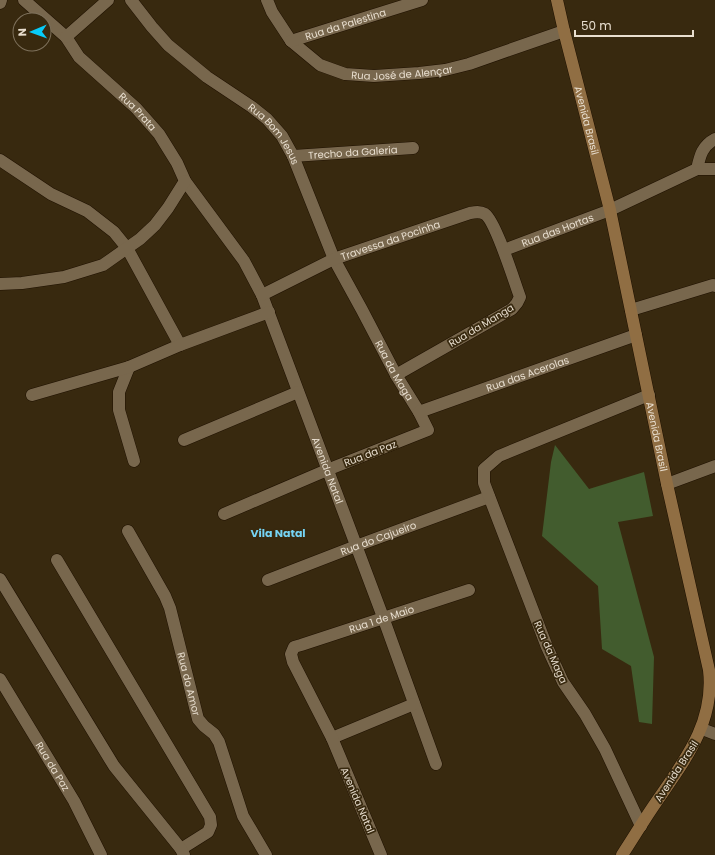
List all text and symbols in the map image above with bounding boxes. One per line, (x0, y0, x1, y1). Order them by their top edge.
street label: Rua da Palestina (303, 5, 388, 44)
north arrow (12, 12, 52, 52)
scale bar (575, 12, 693, 38)
text: 50 m (581, 17, 612, 34)
text: N (14, 28, 30, 37)
street label: Rua José de Alençar (351, 61, 455, 84)
street label: Avenida Brasil (570, 84, 603, 156)
street label: Rua Prata (115, 89, 160, 134)
street label: Rua Bom Jesus (245, 100, 303, 167)
street label: Trecho da Galeria (308, 142, 398, 163)
street label: Rua das Hortas (519, 210, 596, 251)
street label: Travessa da Pocinha (339, 217, 442, 264)
street label: Rua da Manga (446, 300, 517, 351)
street label: Rua da Maga (371, 338, 417, 404)
street label: Rua das Acerolas (484, 352, 571, 396)
street label: Avenida Brasil (642, 401, 671, 473)
street label: Avenida Natal (308, 435, 347, 506)
street label: Rua da Paz (342, 436, 399, 470)
street label: Rua do Cajueiro (338, 517, 418, 559)
district label: Vila Natal (250, 525, 306, 541)
street label: Rua 1 de Maio (347, 601, 416, 637)
street label: Rua da Maga (530, 619, 571, 686)
street label: Rua do Amor (173, 651, 204, 718)
street label: Avenida Brasil (651, 738, 702, 805)
street label: Rua da Paz (32, 739, 73, 794)
street label: Avenida Natal (337, 765, 378, 835)

